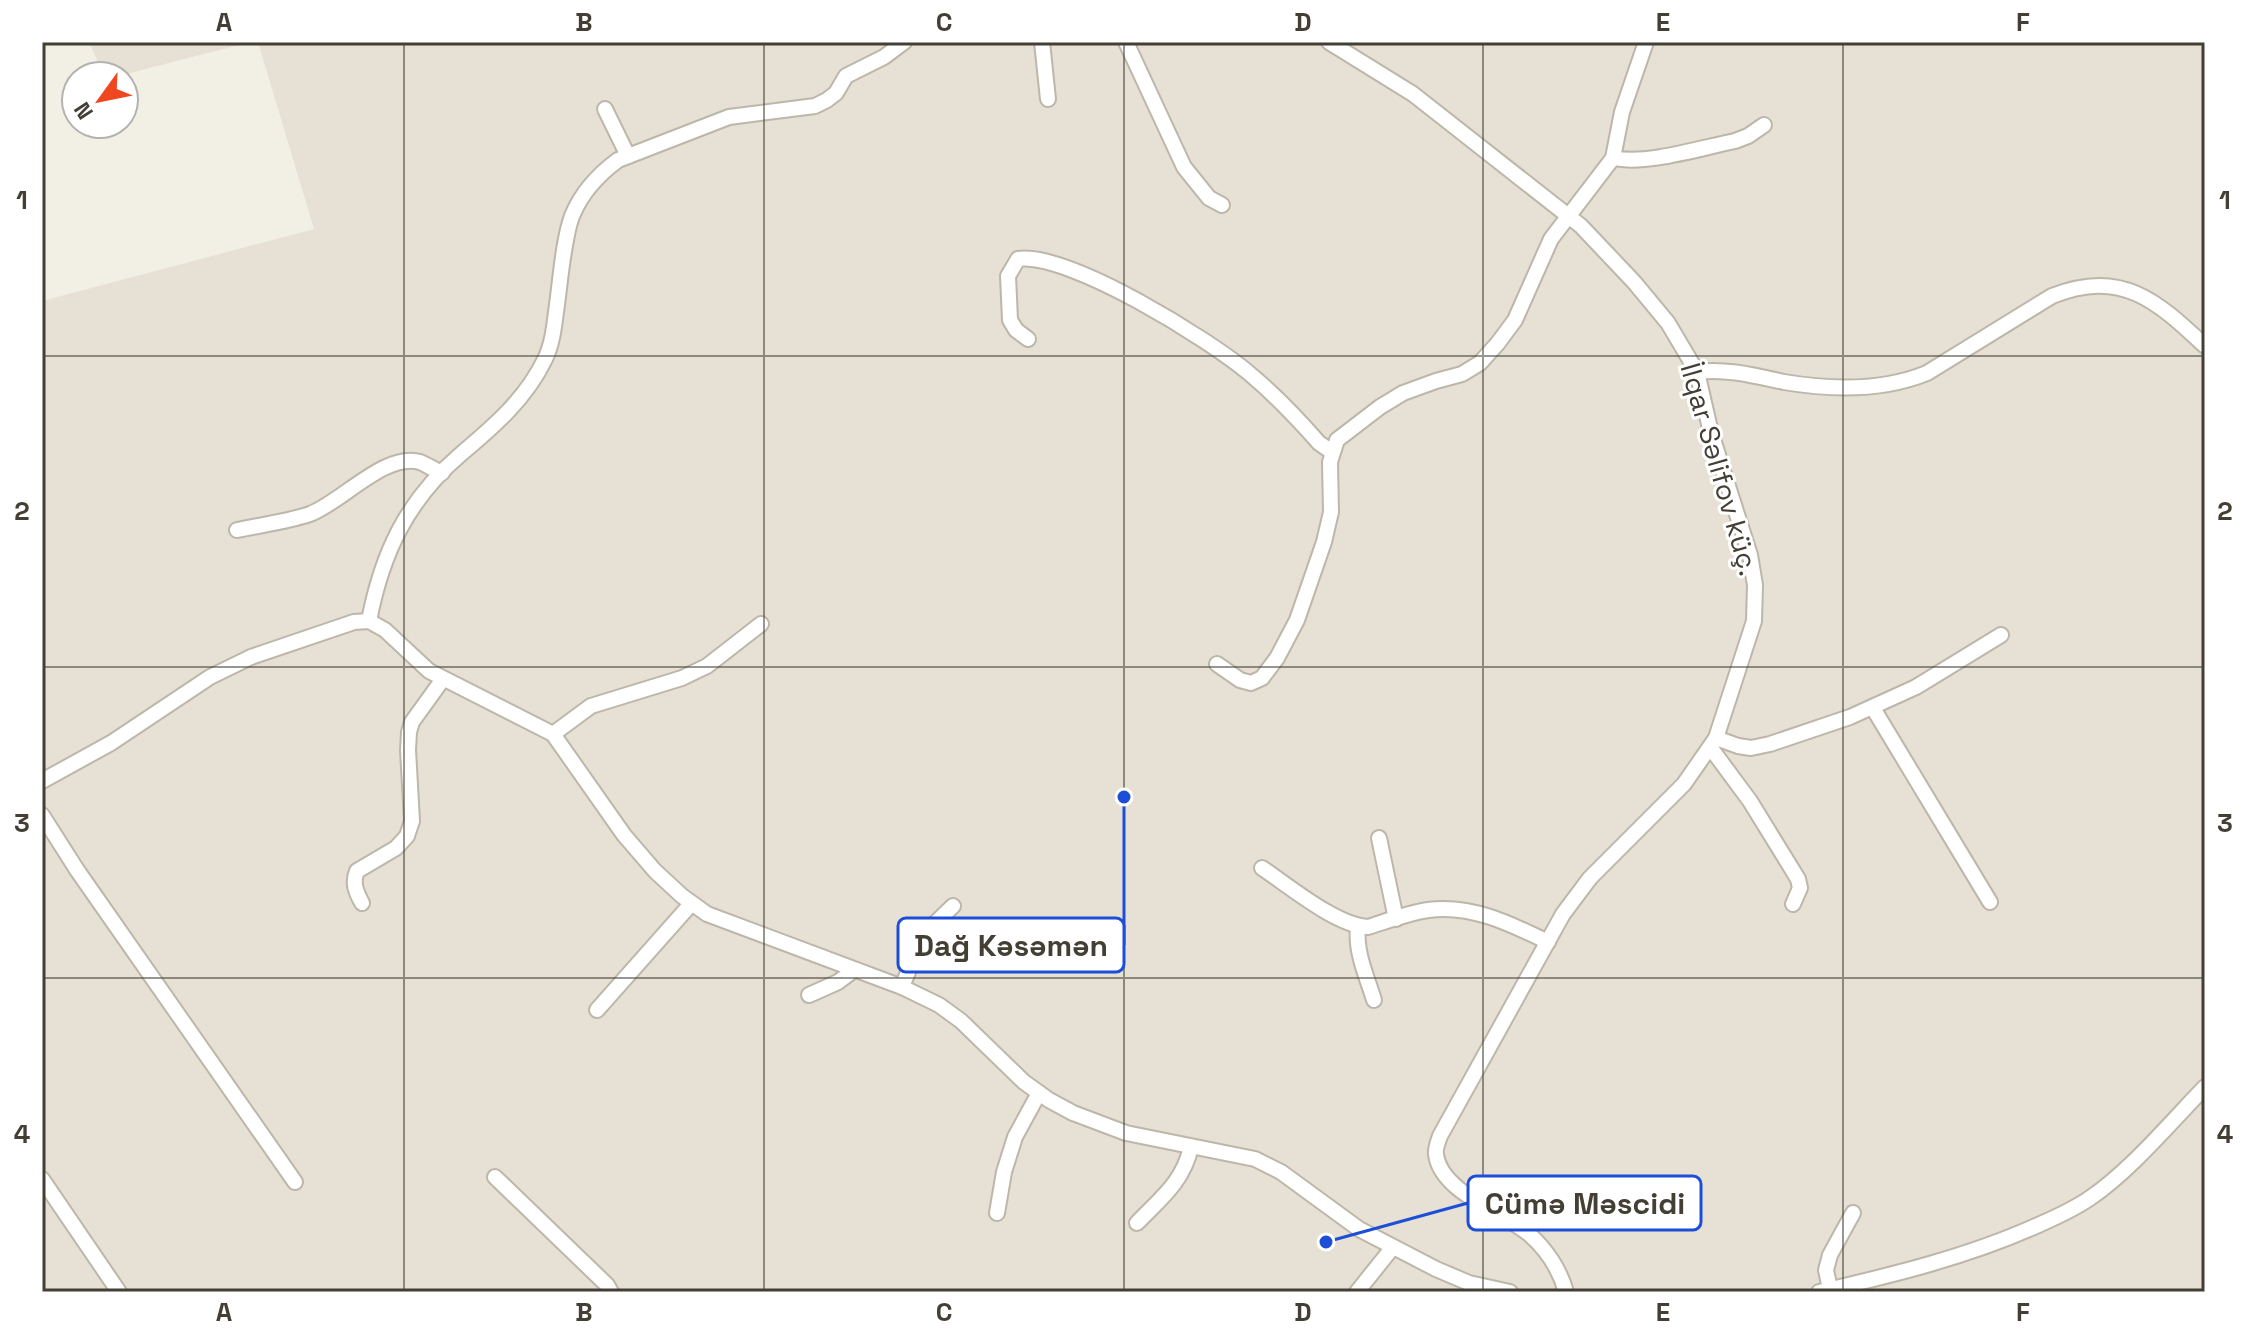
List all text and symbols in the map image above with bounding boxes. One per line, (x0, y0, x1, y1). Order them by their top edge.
text: A (216, 5, 233, 39)
text: B (575, 5, 593, 39)
text: C (936, 5, 952, 39)
text: D (1294, 5, 1312, 39)
text: E (1656, 5, 1670, 39)
text: F (2016, 5, 2030, 39)
north arrow (60, 60, 140, 140)
text: N (67, 97, 99, 125)
text: 1 (16, 183, 28, 217)
text: 1 (2219, 183, 2231, 217)
street label: İlqar Səlifov küç. (1672, 359, 1768, 579)
text: 2 (14, 494, 30, 528)
text: 2 (2217, 494, 2233, 528)
text: 3 (14, 806, 30, 840)
text: 3 (2217, 806, 2233, 840)
callout: Dağ Kəsəmən (898, 918, 1124, 972)
text: Dağ Kəsəmən (914, 926, 1108, 965)
text: 4 (14, 1117, 30, 1151)
text: 4 (2217, 1117, 2233, 1151)
callout: Cümə Məscidi (1468, 1176, 1701, 1230)
text: Cümə Məscidi (1485, 1184, 1685, 1223)
text: A (216, 1295, 233, 1329)
text: B (575, 1295, 593, 1329)
text: C (936, 1295, 952, 1329)
text: D (1294, 1295, 1312, 1329)
text: E (1656, 1295, 1670, 1329)
text: F (2016, 1295, 2030, 1329)

